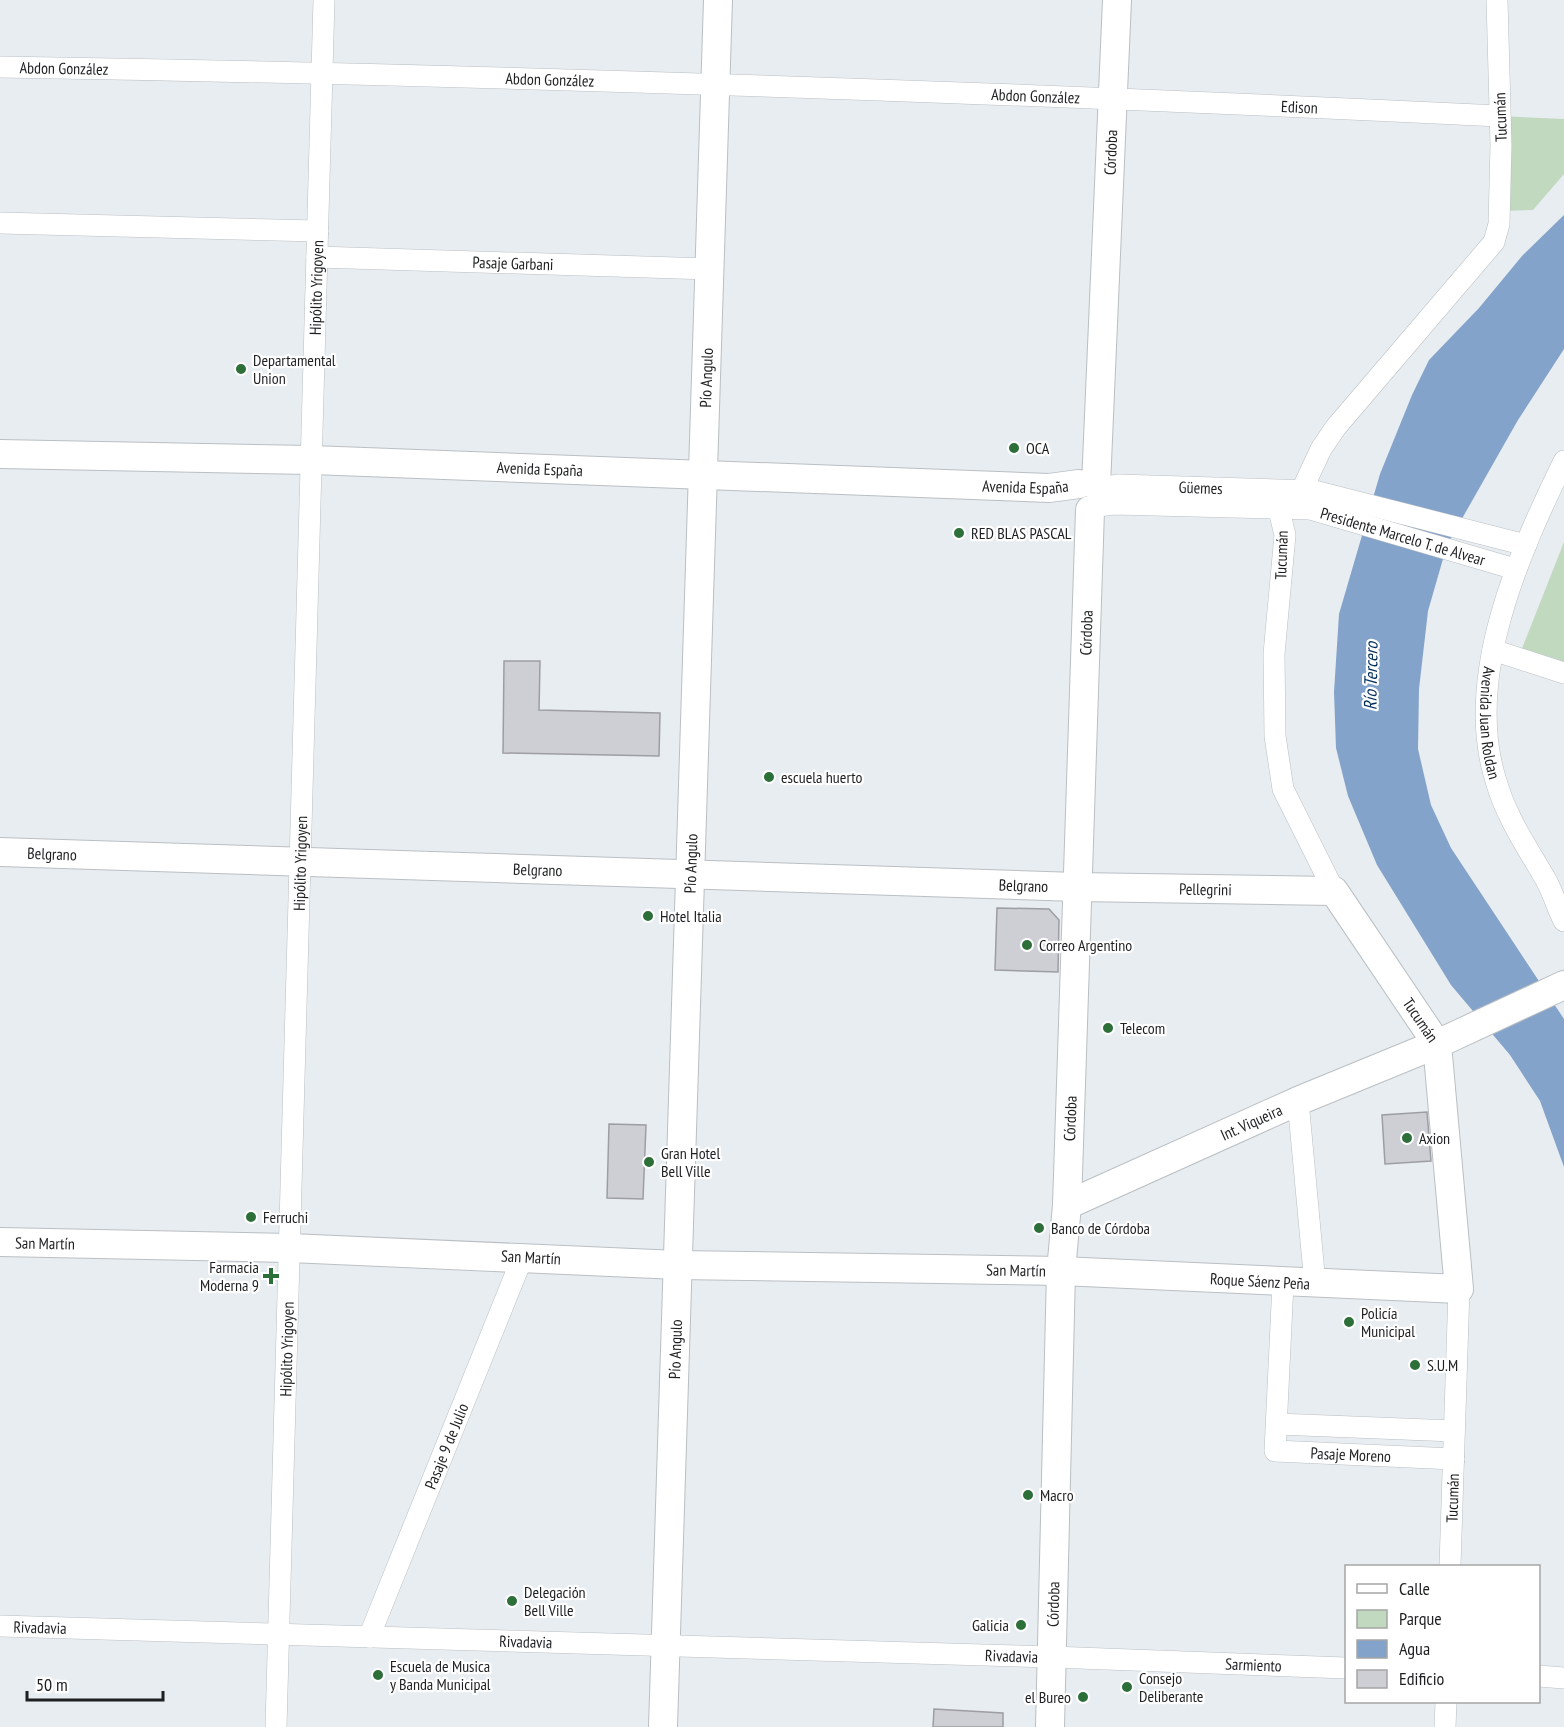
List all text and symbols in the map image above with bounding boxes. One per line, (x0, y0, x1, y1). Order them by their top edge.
street label: Abdon González (19, 57, 109, 79)
street label: Abdon González (505, 68, 595, 91)
street label: Abdon González (991, 84, 1081, 108)
street label: Tucumán (1489, 92, 1511, 142)
street label: Edison (1281, 96, 1318, 118)
street label: Córdoba (1099, 129, 1121, 175)
street label: Hipólito Yrigoyen (305, 240, 327, 335)
street label: Pasaje Garbani (472, 252, 554, 274)
street label: Pío Angulo (695, 347, 717, 408)
place label: Departamental Union (253, 350, 336, 388)
marker: Departamental Union (234, 362, 248, 376)
place label: OCA (1026, 438, 1050, 458)
marker: OCA (1007, 441, 1021, 455)
street label: Avenida España (496, 457, 583, 480)
street label: Avenida España (982, 475, 1070, 498)
street label: Güemes (1178, 477, 1223, 498)
street label: Presidente Marcelo T. de Alvear (1318, 503, 1488, 570)
place label: RED BLAS PASCAL (971, 523, 1072, 543)
marker: RED BLAS PASCAL (952, 526, 966, 540)
street label: Tucumán (1270, 530, 1292, 580)
street label: Córdoba (1075, 610, 1097, 656)
water label: Río Tercero (1358, 640, 1383, 710)
street label: Avenida Juan Roldan (1476, 665, 1505, 781)
place label: escuela huerto (781, 767, 862, 787)
marker: escuela huerto (762, 770, 776, 784)
street label: Hipólito Yrigoyen (289, 816, 311, 911)
street label: Pío Angulo (680, 833, 701, 894)
street label: Belgrano (27, 843, 77, 864)
street label: Belgrano (513, 859, 563, 880)
street label: Belgrano (998, 874, 1049, 896)
street label: Pellegrini (1179, 879, 1232, 899)
place label: Hotel Italia (660, 906, 722, 926)
marker: Hotel Italia (641, 909, 655, 923)
place label: Correo Argentino (1039, 935, 1132, 955)
marker: Correo Argentino (1020, 938, 1034, 952)
street label: Tucumán (1399, 994, 1443, 1046)
place label: Telecom (1120, 1018, 1165, 1038)
marker: Telecom (1101, 1021, 1115, 1035)
street label: Córdoba (1059, 1095, 1081, 1141)
street label: Int. Viqueira (1217, 1099, 1285, 1145)
place label: Axion (1419, 1128, 1450, 1148)
marker: Axion (1400, 1131, 1414, 1145)
place label: Gran Hotel Bell Ville (661, 1143, 720, 1181)
marker: Gran Hotel Bell Ville (642, 1155, 656, 1169)
place label: Ferruchi (263, 1207, 308, 1227)
marker: Ferruchi (244, 1210, 258, 1224)
place label: Banco de Córdoba (1051, 1218, 1150, 1238)
marker: Banco de Córdoba (1032, 1221, 1046, 1235)
street label: San Martín (15, 1232, 75, 1254)
street label: San Martín (501, 1245, 561, 1269)
place label: Farmacia Moderna 9 (200, 1257, 259, 1295)
street label: San Martín (986, 1259, 1046, 1281)
street label: Roque Sáenz Peña (1209, 1268, 1311, 1294)
marker: Farmacia Moderna 9 (264, 1269, 278, 1283)
street label: Hipólito Yrigoyen (275, 1301, 298, 1397)
place label: Policía Municipal (1361, 1303, 1415, 1341)
marker: Policía Municipal (1342, 1315, 1356, 1329)
street label: Pío Angulo (664, 1319, 686, 1379)
place label: S.U.M (1427, 1355, 1458, 1375)
marker: S.U.M (1408, 1358, 1422, 1372)
street label: Pasaje 9 de Julio (420, 1400, 473, 1492)
street label: Pasaje Moreno (1310, 1443, 1392, 1466)
street label: Tucumán (1441, 1473, 1463, 1523)
place label: Macro (1040, 1485, 1074, 1505)
marker: Macro (1021, 1488, 1035, 1502)
legend (1345, 1565, 1540, 1703)
text: Calle (1399, 1577, 1430, 1600)
street label: Córdoba (1042, 1581, 1064, 1627)
place label: Delegación Bell Ville (524, 1582, 586, 1620)
marker: Delegación Bell Ville (505, 1594, 519, 1608)
text: Parque (1399, 1607, 1442, 1630)
place label: Galicia (972, 1615, 1009, 1635)
street label: Rivadavia (13, 1616, 67, 1638)
marker: Galicia (1014, 1618, 1028, 1632)
street label: Rivadavia (499, 1631, 553, 1652)
text: Agua (1399, 1637, 1430, 1660)
street label: Rivadavia (985, 1645, 1038, 1667)
street label: Sarmiento (1225, 1653, 1282, 1676)
place label: Escuela de Musica y Banda Municipal (390, 1656, 491, 1694)
scale bar (27, 1664, 164, 1702)
text: Edificio (1399, 1667, 1445, 1690)
marker: Escuela de Musica y Banda Municipal (371, 1668, 385, 1682)
place label: Consejo Deliberante (1139, 1668, 1203, 1706)
text: 50 m (36, 1673, 68, 1696)
marker: Consejo Deliberante (1120, 1680, 1134, 1694)
place label: el Bureo (1025, 1687, 1071, 1707)
marker: el Bureo (1076, 1690, 1090, 1704)

